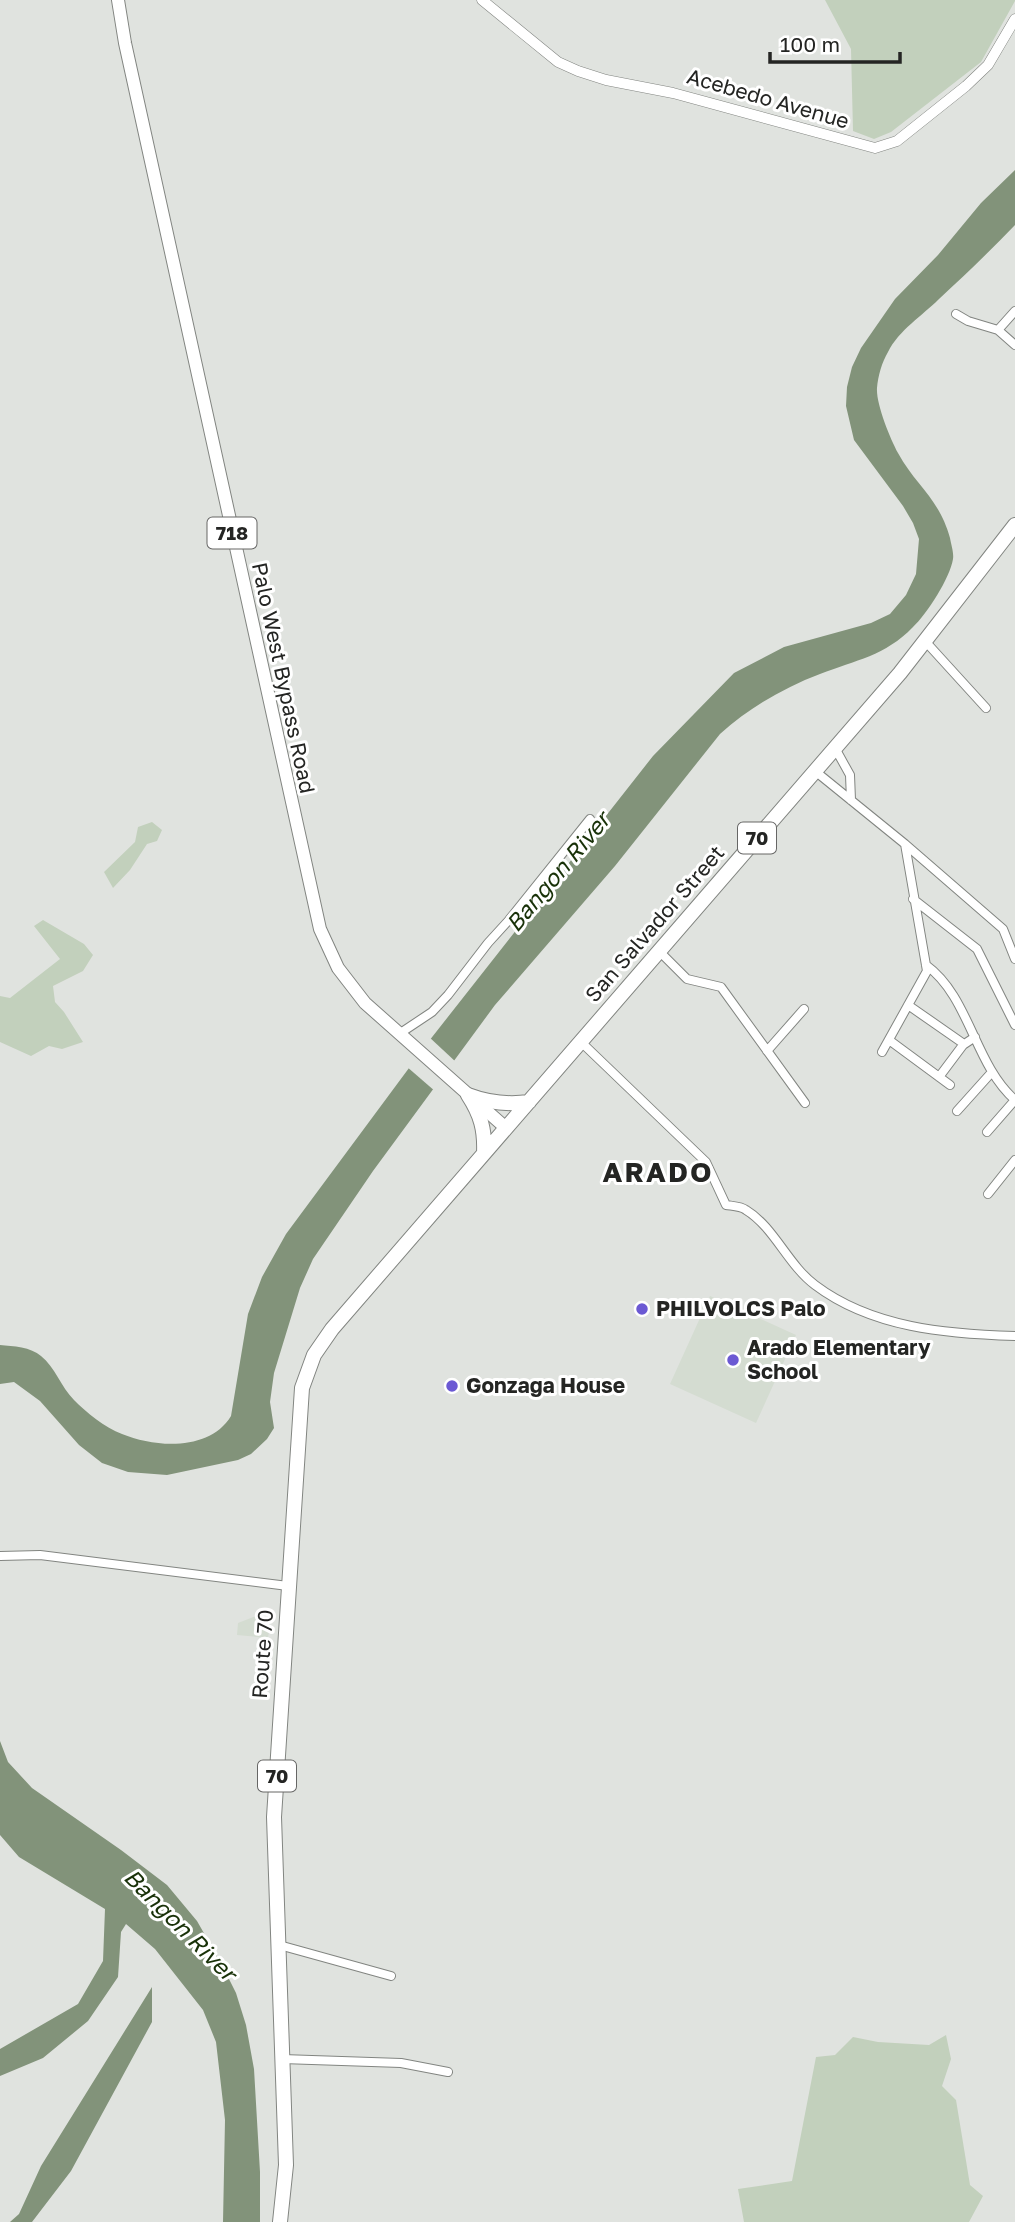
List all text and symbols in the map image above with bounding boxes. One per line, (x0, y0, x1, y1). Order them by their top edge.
scale bar (770, 21, 900, 65)
text: 100 m (780, 31, 840, 57)
street label: Acebedo Avenue (684, 62, 852, 134)
road number: 718 (208, 518, 256, 548)
street label: Palo West Bypass Road (247, 560, 321, 796)
water label: Bangon River (499, 804, 617, 937)
road number: 70 (738, 822, 776, 853)
street label: San Salvador Street (579, 840, 729, 1007)
district label: ARADO (603, 1155, 713, 1188)
place label: PHILVOLCS Palo (656, 1295, 826, 1321)
marker: PHILVOLCS Palo (634, 1301, 650, 1317)
place label: Arado Elementary School (747, 1334, 931, 1384)
marker: Arado Elementary School (725, 1352, 741, 1368)
place label: Gonzaga House (466, 1372, 625, 1398)
marker: Gonzaga House (444, 1378, 460, 1394)
street label: Route 70 (246, 1608, 278, 1699)
road number: 70 (258, 1760, 296, 1792)
water label: Bangon River (119, 1862, 245, 1988)

